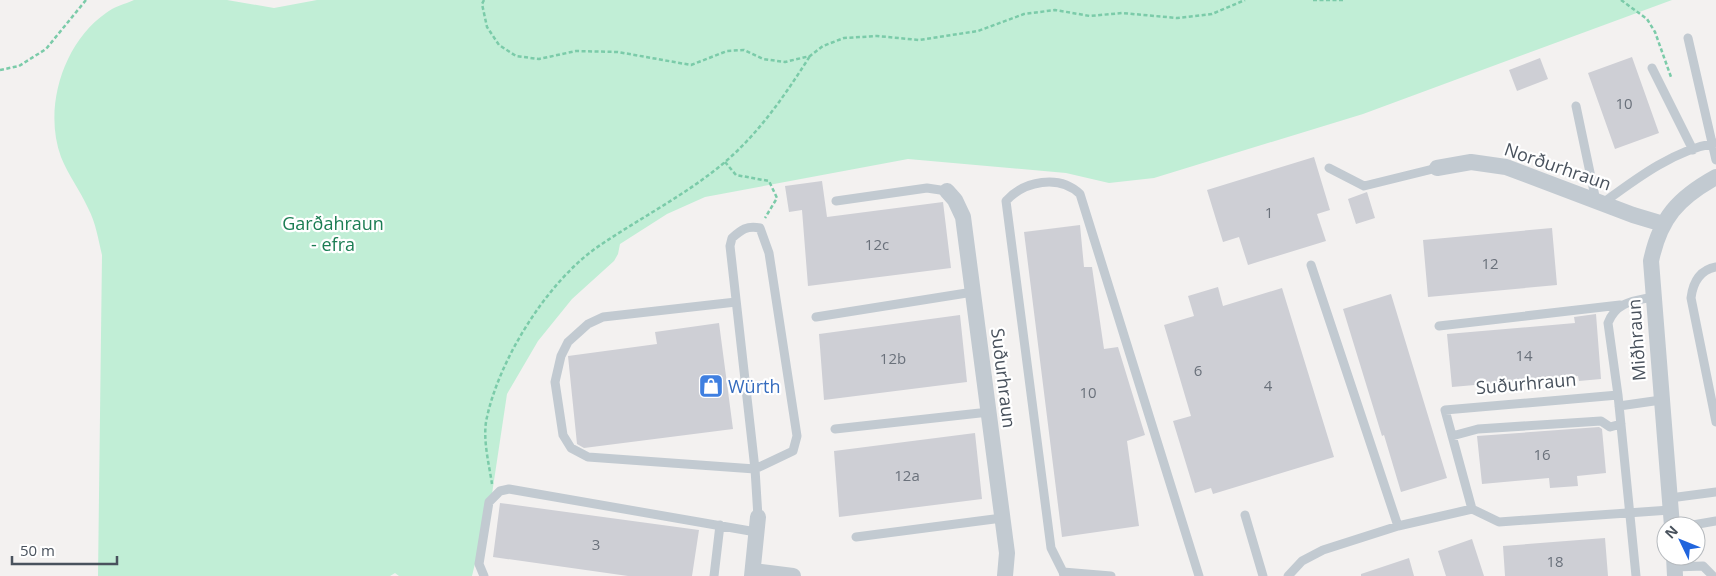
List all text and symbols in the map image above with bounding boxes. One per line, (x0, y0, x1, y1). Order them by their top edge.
house number: 10 (1615, 93, 1633, 113)
street label: Norðurhraun (1501, 137, 1615, 195)
house number: 1 (1265, 202, 1273, 222)
park label: Garðahraun - efra (282, 211, 384, 256)
house number: 12c (865, 234, 889, 254)
house number: 12 (1481, 253, 1499, 273)
street label: Miðhraun (1621, 298, 1651, 382)
street label: Suðurhraun (986, 327, 1022, 429)
house number: 14 (1515, 345, 1533, 365)
house number: 12b (880, 348, 906, 368)
house number: 6 (1194, 360, 1202, 380)
street label: Suðurhraun (1475, 367, 1577, 399)
shop icon: Würth (698, 373, 724, 399)
place label: Würth (728, 374, 780, 398)
house number: 4 (1264, 375, 1273, 395)
house number: 10 (1079, 382, 1097, 402)
house number: 16 (1533, 444, 1551, 464)
house number: 12a (894, 465, 920, 485)
north arrow (1656, 516, 1706, 566)
text: N (1660, 521, 1682, 542)
scale bar (12, 534, 118, 566)
house number: 3 (592, 534, 600, 554)
text: 50 m (20, 540, 55, 560)
house number: 18 (1546, 551, 1564, 571)

